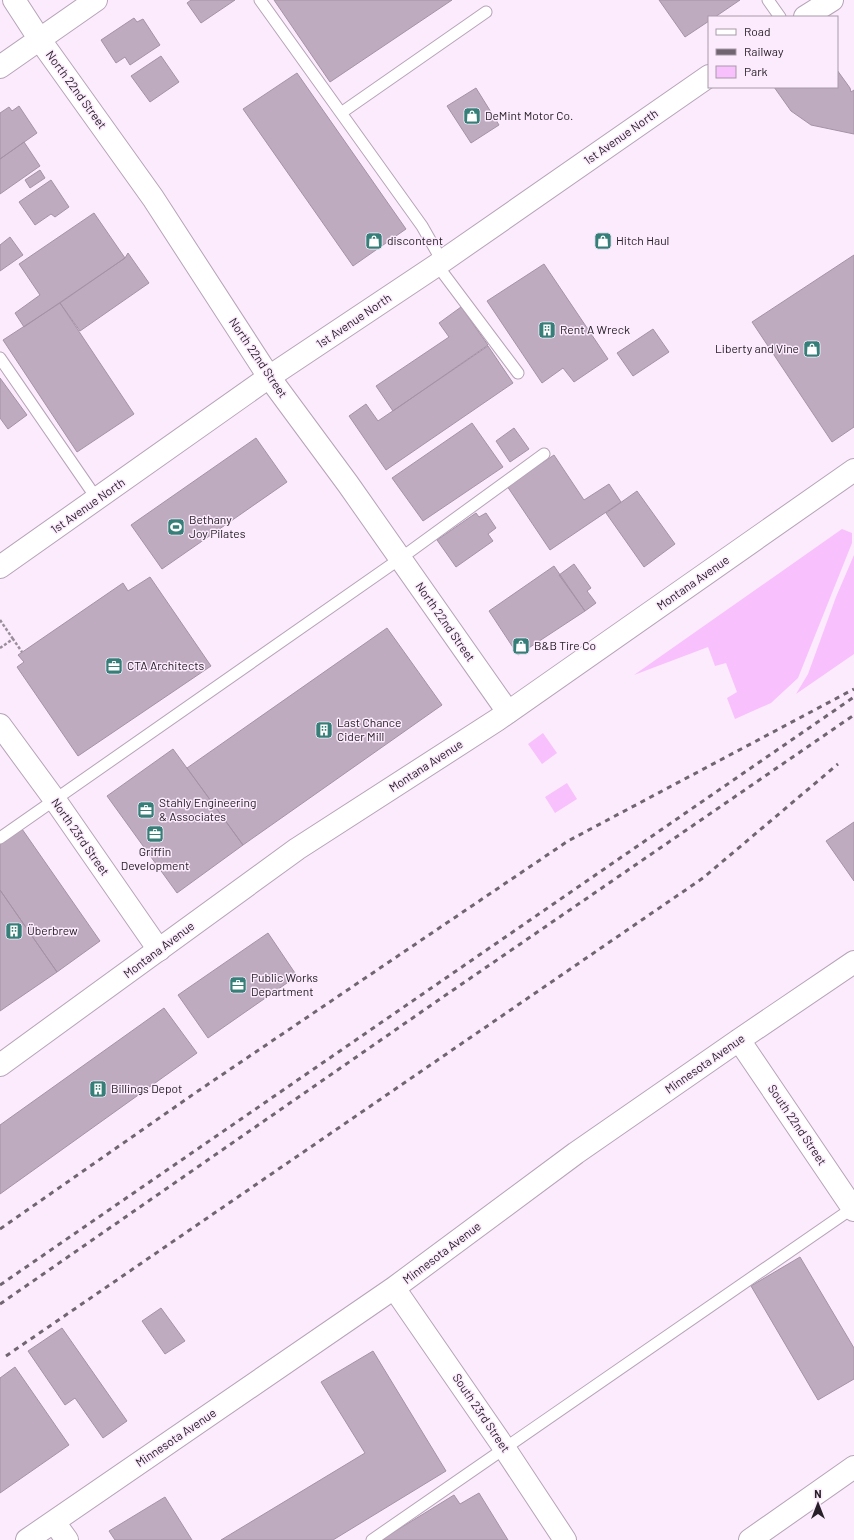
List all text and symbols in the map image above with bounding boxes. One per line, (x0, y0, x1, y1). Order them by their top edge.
legend (708, 16, 838, 88)
text: Road (744, 24, 771, 38)
text: Railway (744, 44, 784, 58)
street label: North 22nd Street (44, 48, 110, 131)
text: Park (744, 64, 768, 78)
street label: 1st Avenue North (581, 105, 660, 167)
shop icon: DeMint Motor Co. (462, 106, 482, 126)
place label: DeMint Motor Co. (485, 108, 573, 122)
shop icon: discontent (364, 231, 384, 251)
shop icon: Hitch Haul (593, 231, 613, 251)
place label: discontent (387, 233, 443, 247)
place label: Hitch Haul (616, 233, 669, 247)
street label: 1st Avenue North (313, 290, 394, 350)
street label: North 22nd Street (227, 315, 291, 400)
building icon: Rent A Wreck (537, 320, 557, 340)
place label: Rent A Wreck (560, 322, 630, 336)
shop icon: Liberty and Vine (802, 339, 822, 359)
place label: Liberty and Vine (715, 341, 799, 355)
street label: 1st Avenue North (48, 474, 127, 536)
place label: Bethany Joy Pilates (189, 512, 246, 540)
sports icon: Bethany Joy Pilates (166, 517, 186, 537)
street label: Montana Avenue (654, 552, 731, 612)
street label: North 22nd Street (413, 579, 478, 664)
shop icon: B&B Tire Co (511, 636, 531, 656)
place label: B&B Tire Co (534, 638, 596, 652)
office icon: CTA Architects (104, 656, 124, 676)
place label: CTA Architects (127, 658, 205, 672)
place label: Last Chance Cider Mill (337, 715, 401, 743)
building icon: Last Chance Cider Mill (314, 720, 334, 740)
street label: Montana Avenue (386, 736, 465, 794)
street label: North 23rd Street (49, 795, 113, 878)
place label: Stahly Engineering & Associates (159, 795, 256, 823)
office icon: Stahly Engineering & Associates (136, 800, 156, 820)
office icon: Griffin Development (145, 824, 165, 844)
place label: Griffin Development (121, 844, 189, 872)
street label: Montana Avenue (120, 918, 197, 980)
building icon: Überbrew (4, 921, 24, 941)
place label: Überbrew (27, 923, 78, 937)
place label: Public Works Department (251, 970, 318, 998)
office icon: Public Works Department (228, 975, 248, 995)
street label: Minnesota Avenue (662, 1030, 747, 1096)
building icon: Billings Depot (88, 1079, 108, 1099)
place label: Billings Depot (111, 1081, 182, 1095)
street label: South 22nd Street (766, 1081, 830, 1167)
street label: Minnesota Avenue (400, 1218, 483, 1286)
street label: South 23rd Street (450, 1370, 513, 1454)
street label: Minnesota Avenue (133, 1405, 218, 1469)
north arrow (798, 1484, 838, 1524)
text: N (814, 1487, 822, 1500)

